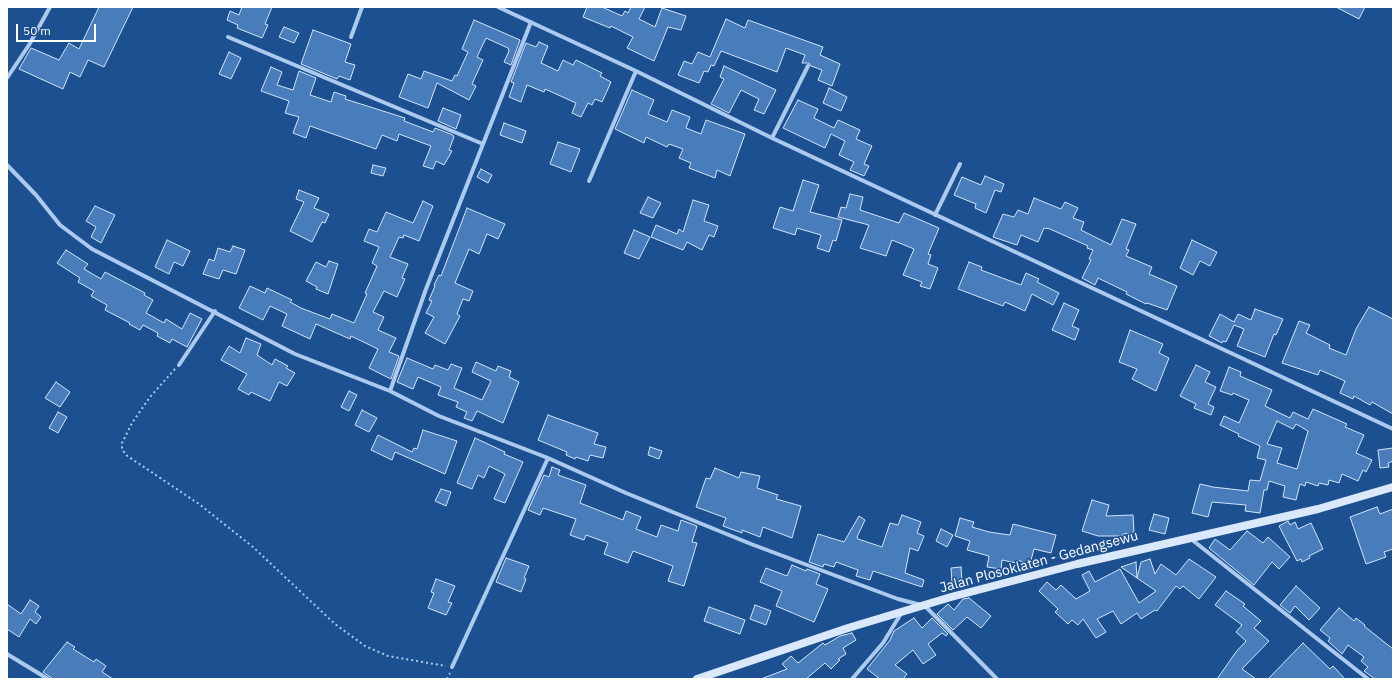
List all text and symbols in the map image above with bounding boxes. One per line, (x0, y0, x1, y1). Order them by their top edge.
scale bar (18, 16, 98, 42)
text: 50 m (23, 23, 51, 38)
street label: Jalan Plosoklaten - Gedangsewu (938, 527, 1140, 597)

